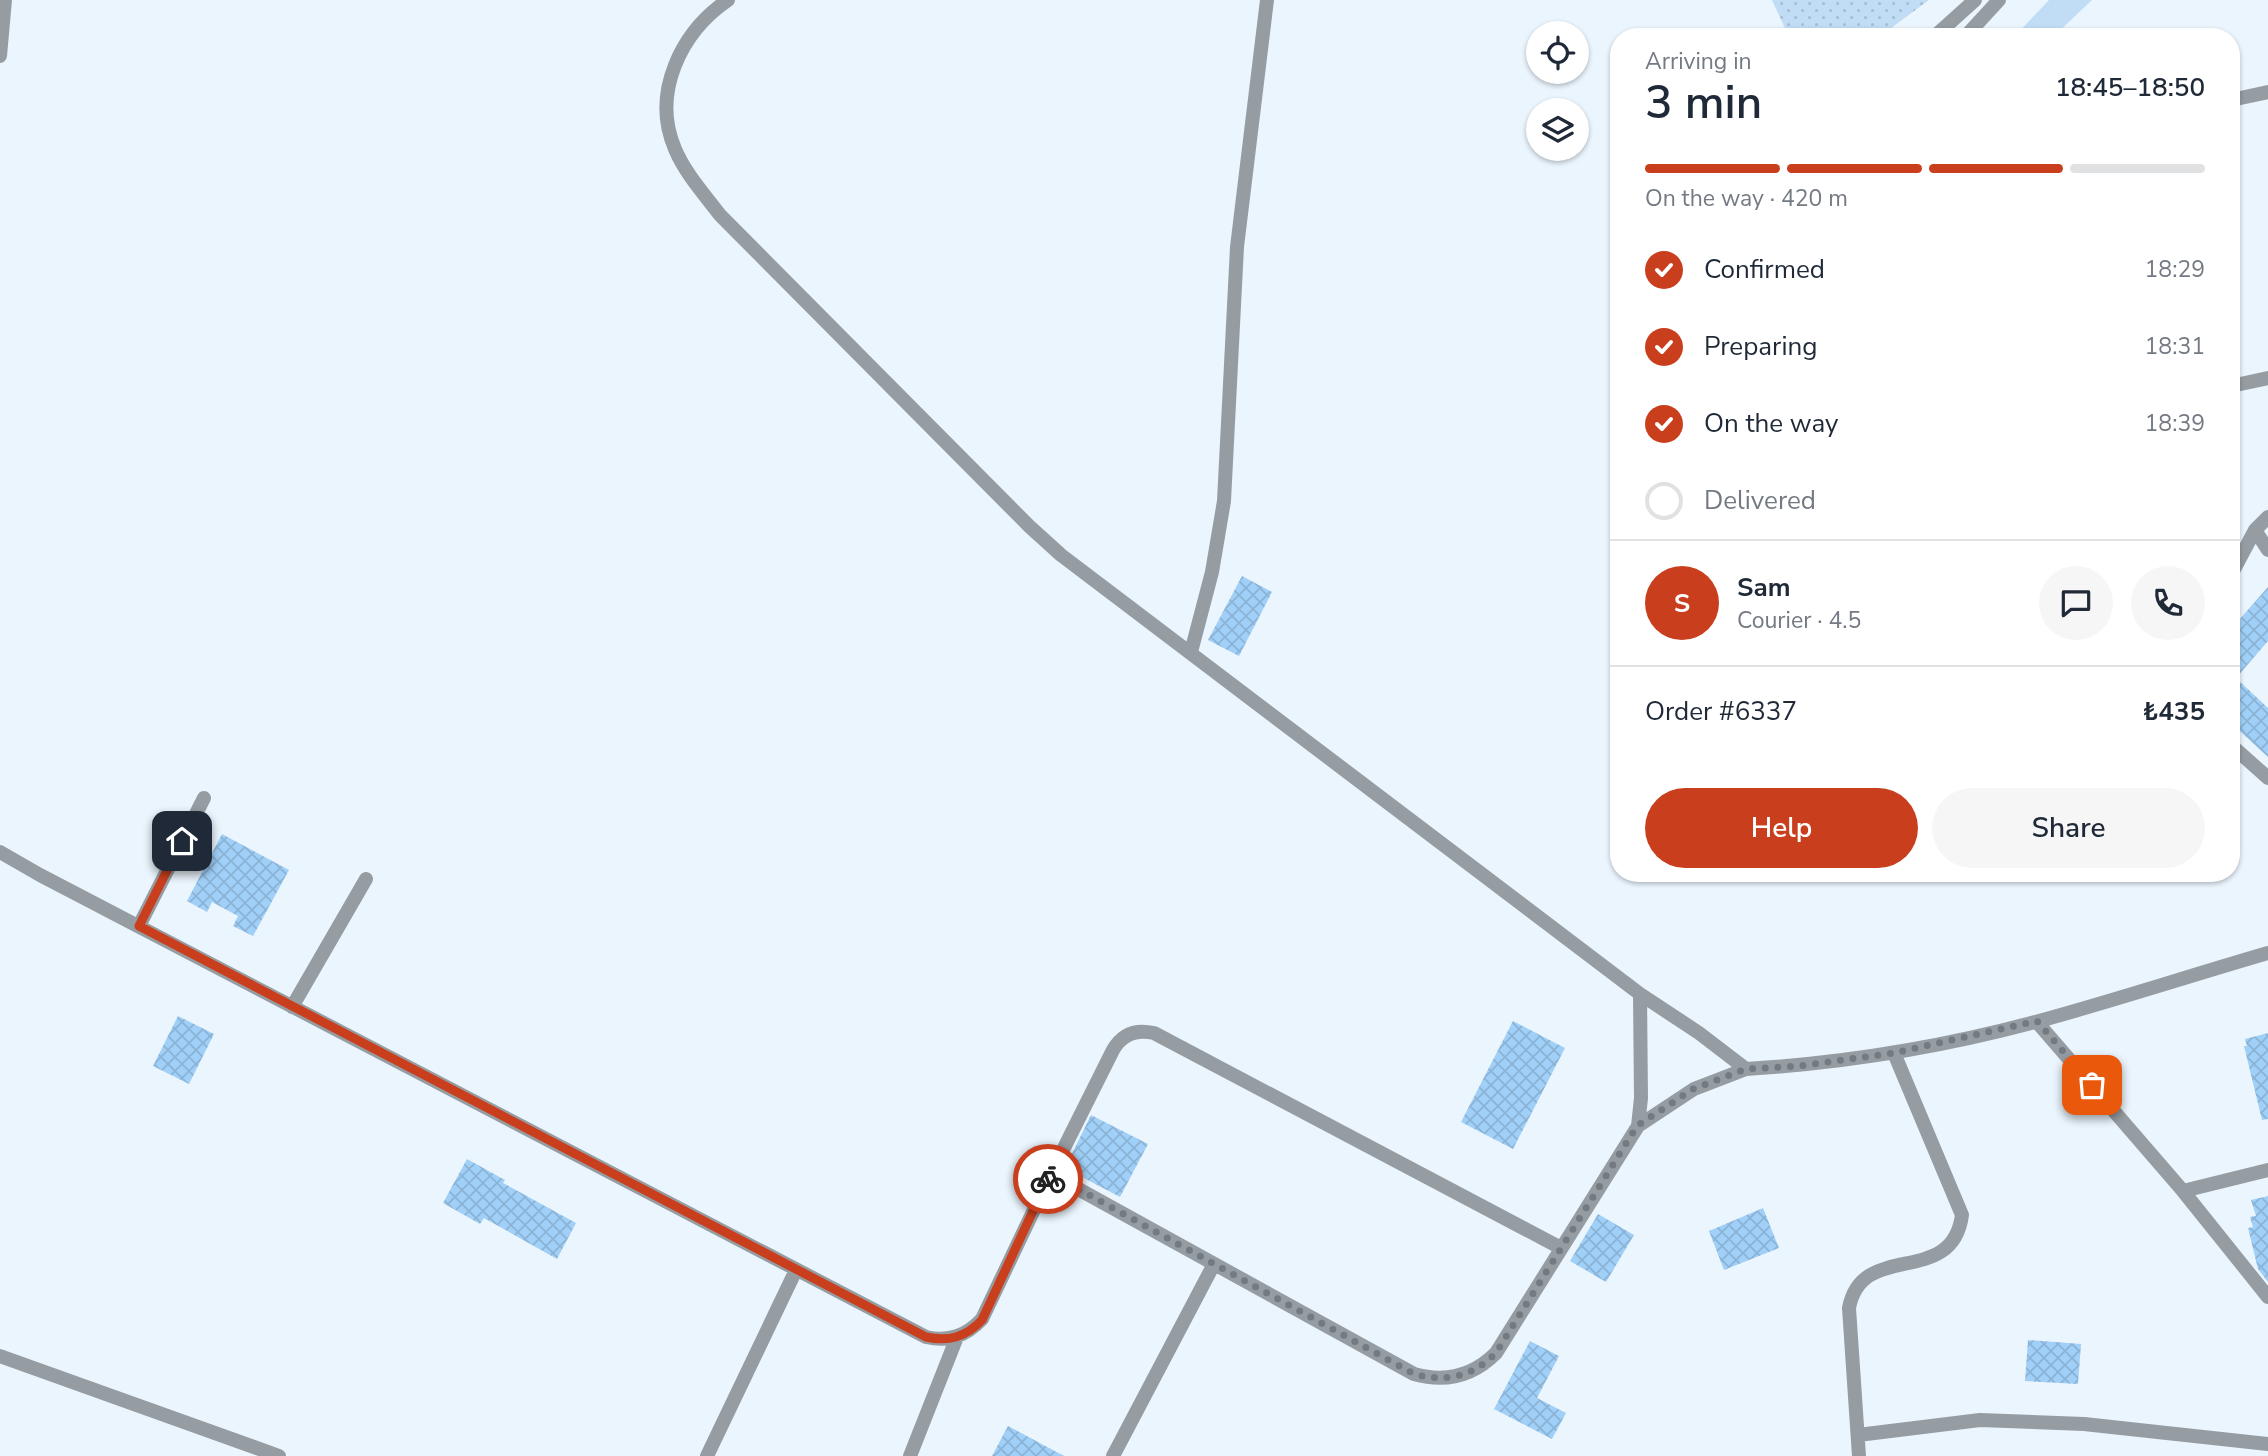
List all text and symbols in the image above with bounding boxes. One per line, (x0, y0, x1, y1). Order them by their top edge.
map controls (1526, 21, 1589, 161)
button: locate (1526, 21, 1589, 84)
text: Arriving in (1645, 46, 1752, 77)
text: 18:45–18:50 (2055, 70, 2205, 105)
text: 3 min (1645, 71, 1762, 134)
button: layers (1526, 98, 1589, 161)
text: On the way · 420 m (1645, 183, 1848, 214)
icon: check (1645, 251, 1683, 289)
text: Confirmed (1704, 252, 1825, 287)
text: 18:29 (2145, 254, 2205, 285)
icon: check (1645, 328, 1683, 366)
text: Preparing (1704, 329, 1817, 364)
text: 18:31 (2145, 331, 2205, 362)
icon: check (1645, 405, 1683, 443)
text: On the way (1704, 406, 1838, 441)
text: 18:39 (2145, 408, 2205, 439)
text: Delivered (1704, 483, 1816, 518)
button: chat (2039, 566, 2113, 640)
button: phone (2131, 566, 2205, 640)
text: Sam (1737, 570, 1790, 605)
text: S (1674, 586, 1690, 621)
text: Courier · 4.5 (1737, 605, 1861, 636)
text: Order #6337 (1645, 694, 1797, 729)
text: ₺435 (2143, 694, 2205, 729)
button: Help (1645, 788, 1918, 868)
button: Share (1932, 788, 2205, 868)
pin (152, 811, 212, 871)
icon: home (163, 822, 201, 860)
pin (2062, 1055, 2122, 1115)
icon: bag (2073, 1066, 2111, 1104)
courier (1013, 1144, 1083, 1214)
icon: bike (1029, 1160, 1067, 1198)

